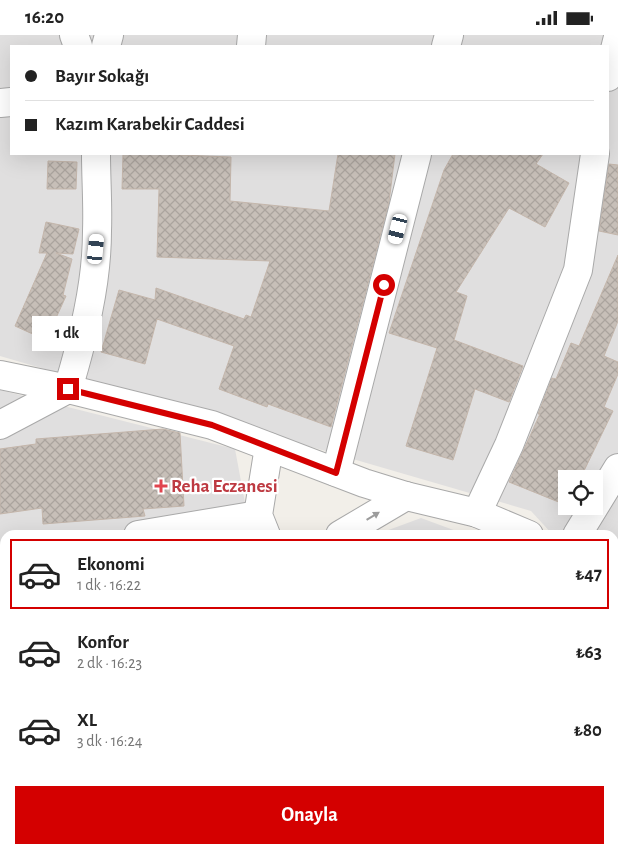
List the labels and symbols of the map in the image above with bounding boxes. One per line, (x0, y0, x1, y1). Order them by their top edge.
car (387, 213, 408, 245)
car (86, 233, 105, 265)
route start (373, 274, 395, 296)
callout: 1 dk (33, 317, 103, 351)
route end (57, 378, 79, 400)
place label: Reha Eczanesi (171, 477, 278, 496)
marker: Reha Eczanesi (155, 480, 167, 492)
one-way arrow (366, 511, 380, 520)

